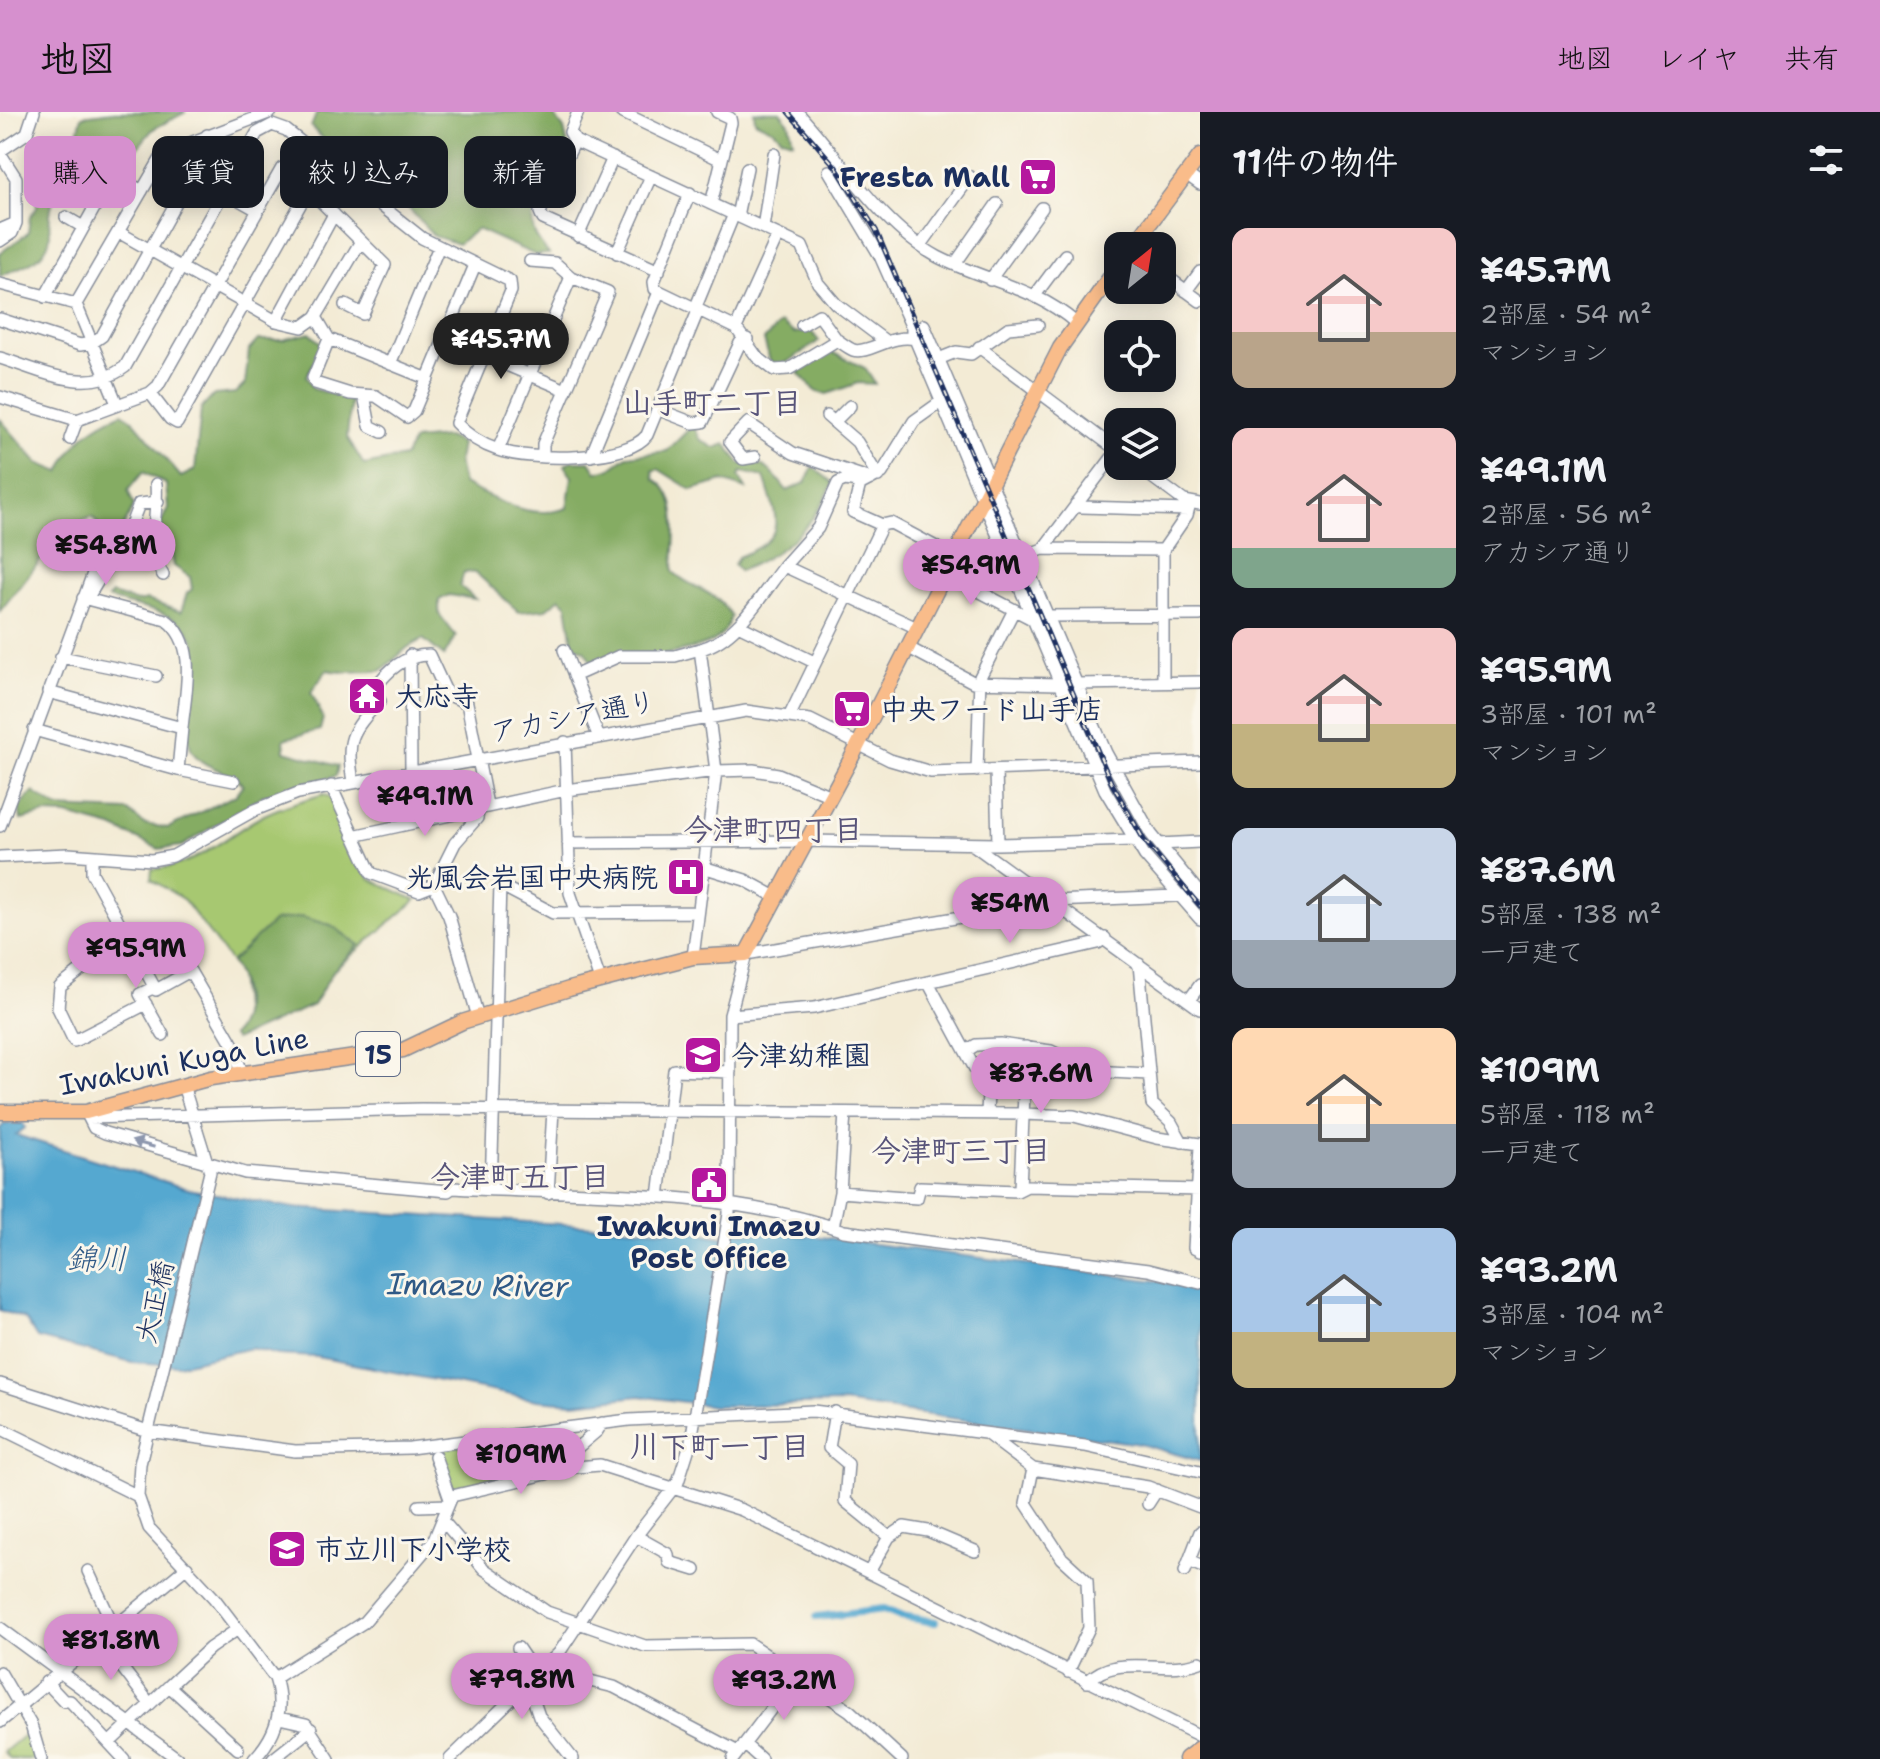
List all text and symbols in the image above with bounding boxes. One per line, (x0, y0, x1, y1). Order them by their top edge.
text: 地図 (40, 33, 116, 84)
text: 地図 (1557, 39, 1613, 77)
text: レイヤ (1657, 39, 1740, 77)
text: 共有 (1784, 39, 1840, 77)
chip: 購入 (24, 136, 136, 208)
chip: 賃貸 (152, 136, 264, 208)
chip: 絞り込み (280, 136, 448, 208)
chip: 新着 (464, 136, 576, 208)
icon: filters (1804, 138, 1848, 182)
text: 11件の物件 (1232, 139, 1398, 185)
supermarket icon: Fresta Mall (1017, 156, 1059, 198)
place label: Fresta Mall (840, 158, 1010, 196)
north arrow (1104, 232, 1176, 304)
map controls (1104, 232, 1176, 480)
text: ¥45.7M (1480, 247, 1611, 293)
icon: home (1296, 260, 1392, 356)
text: 2部屋 · 54 m² (1480, 296, 1652, 331)
pin: ¥45.7M (436, 313, 566, 381)
button: locate (1104, 320, 1176, 392)
text: ¥45.7M (451, 321, 551, 356)
text: マンション (1480, 334, 1609, 369)
district label: 山手町二丁目 (622, 382, 802, 423)
button: layers (1104, 408, 1176, 480)
text: ¥49.1M (1480, 447, 1607, 493)
icon: home (1296, 460, 1392, 556)
text: 2部屋 · 56 m² (1480, 496, 1652, 531)
pin: ¥54.8M (41, 519, 171, 587)
text: ¥54.8M (55, 527, 158, 562)
text: アカシア通り (1480, 534, 1636, 569)
pin: ¥54.9M (906, 539, 1036, 607)
text: ¥54.9M (921, 547, 1021, 582)
text: ¥95.9M (1480, 647, 1612, 693)
icon: home (1296, 660, 1392, 756)
temple icon: 大応寺 (346, 675, 388, 717)
place label: 大応寺 (395, 677, 479, 715)
street label: アカシア通り (487, 681, 659, 751)
supermarket icon: 中央フード山手店 (831, 688, 873, 730)
place label: 中央フード山手店 (880, 690, 1103, 728)
text: 3部屋 · 101 m² (1480, 696, 1657, 731)
text: マンション (1480, 734, 1609, 769)
pin: ¥49.1M (360, 770, 490, 838)
text: ¥49.1M (376, 778, 474, 813)
district label: 今津町四丁目 (683, 809, 863, 850)
text: ¥87.6M (1480, 847, 1616, 893)
hospital icon: 光風会岩国中央病院 (665, 856, 707, 898)
place label: 光風会岩国中央病院 (406, 858, 658, 896)
icon: home (1296, 860, 1392, 956)
pin: ¥54M (963, 877, 1057, 945)
text: ¥54M (970, 885, 1050, 920)
text: 5部屋 · 138 m² (1480, 896, 1662, 931)
pin: ¥95.9M (71, 922, 201, 990)
text: ¥95.9M (86, 930, 186, 965)
text: 一戸建て (1480, 934, 1584, 969)
street label: Iwakuni Kuga Line (56, 1018, 312, 1104)
road number: 15 (356, 1032, 400, 1076)
school or university icon: 今津幼稚園 (682, 1034, 724, 1076)
place label: 今津幼稚園 (731, 1036, 871, 1074)
pin: ¥87.6M (976, 1047, 1106, 1115)
text: ¥109M (1480, 1047, 1600, 1093)
text: ¥87.6M (989, 1055, 1093, 1090)
icon: home (1296, 1060, 1392, 1156)
text: 5部屋 · 118 m² (1480, 1096, 1655, 1131)
district label: 今津町三丁目 (871, 1130, 1051, 1171)
text: 一戸建て (1480, 1134, 1584, 1169)
one-way arrow (131, 1137, 156, 1149)
district label: 今津町五丁目 (430, 1156, 610, 1197)
public building icon: Iwakuni Imazu Post Office (688, 1164, 730, 1206)
place label: Iwakuni Imazu Post Office (597, 1207, 821, 1277)
water label: 錦川 (67, 1238, 127, 1279)
text: ¥93.2M (1480, 1247, 1618, 1293)
street label: 大正橋 (126, 1257, 182, 1347)
icon: home (1296, 1260, 1392, 1356)
water label: Imazu River (386, 1263, 570, 1307)
text: 3部屋 · 104 m² (1480, 1296, 1664, 1331)
text: マンション (1480, 1334, 1609, 1369)
district label: 川下町一丁目 (630, 1426, 810, 1467)
pin: ¥109M (465, 1428, 577, 1496)
text: ¥109M (475, 1436, 567, 1471)
school or university icon: 市立川下小学校 (266, 1528, 308, 1570)
place label: 市立川下小学校 (315, 1530, 511, 1568)
pin: ¥81.8M (46, 1614, 176, 1682)
text: ¥81.8M (62, 1622, 160, 1657)
pin: ¥79.8M (457, 1653, 587, 1721)
pin: ¥93.2M (719, 1654, 849, 1722)
text: ¥79.8M (469, 1661, 575, 1696)
text: ¥93.2M (731, 1662, 837, 1697)

